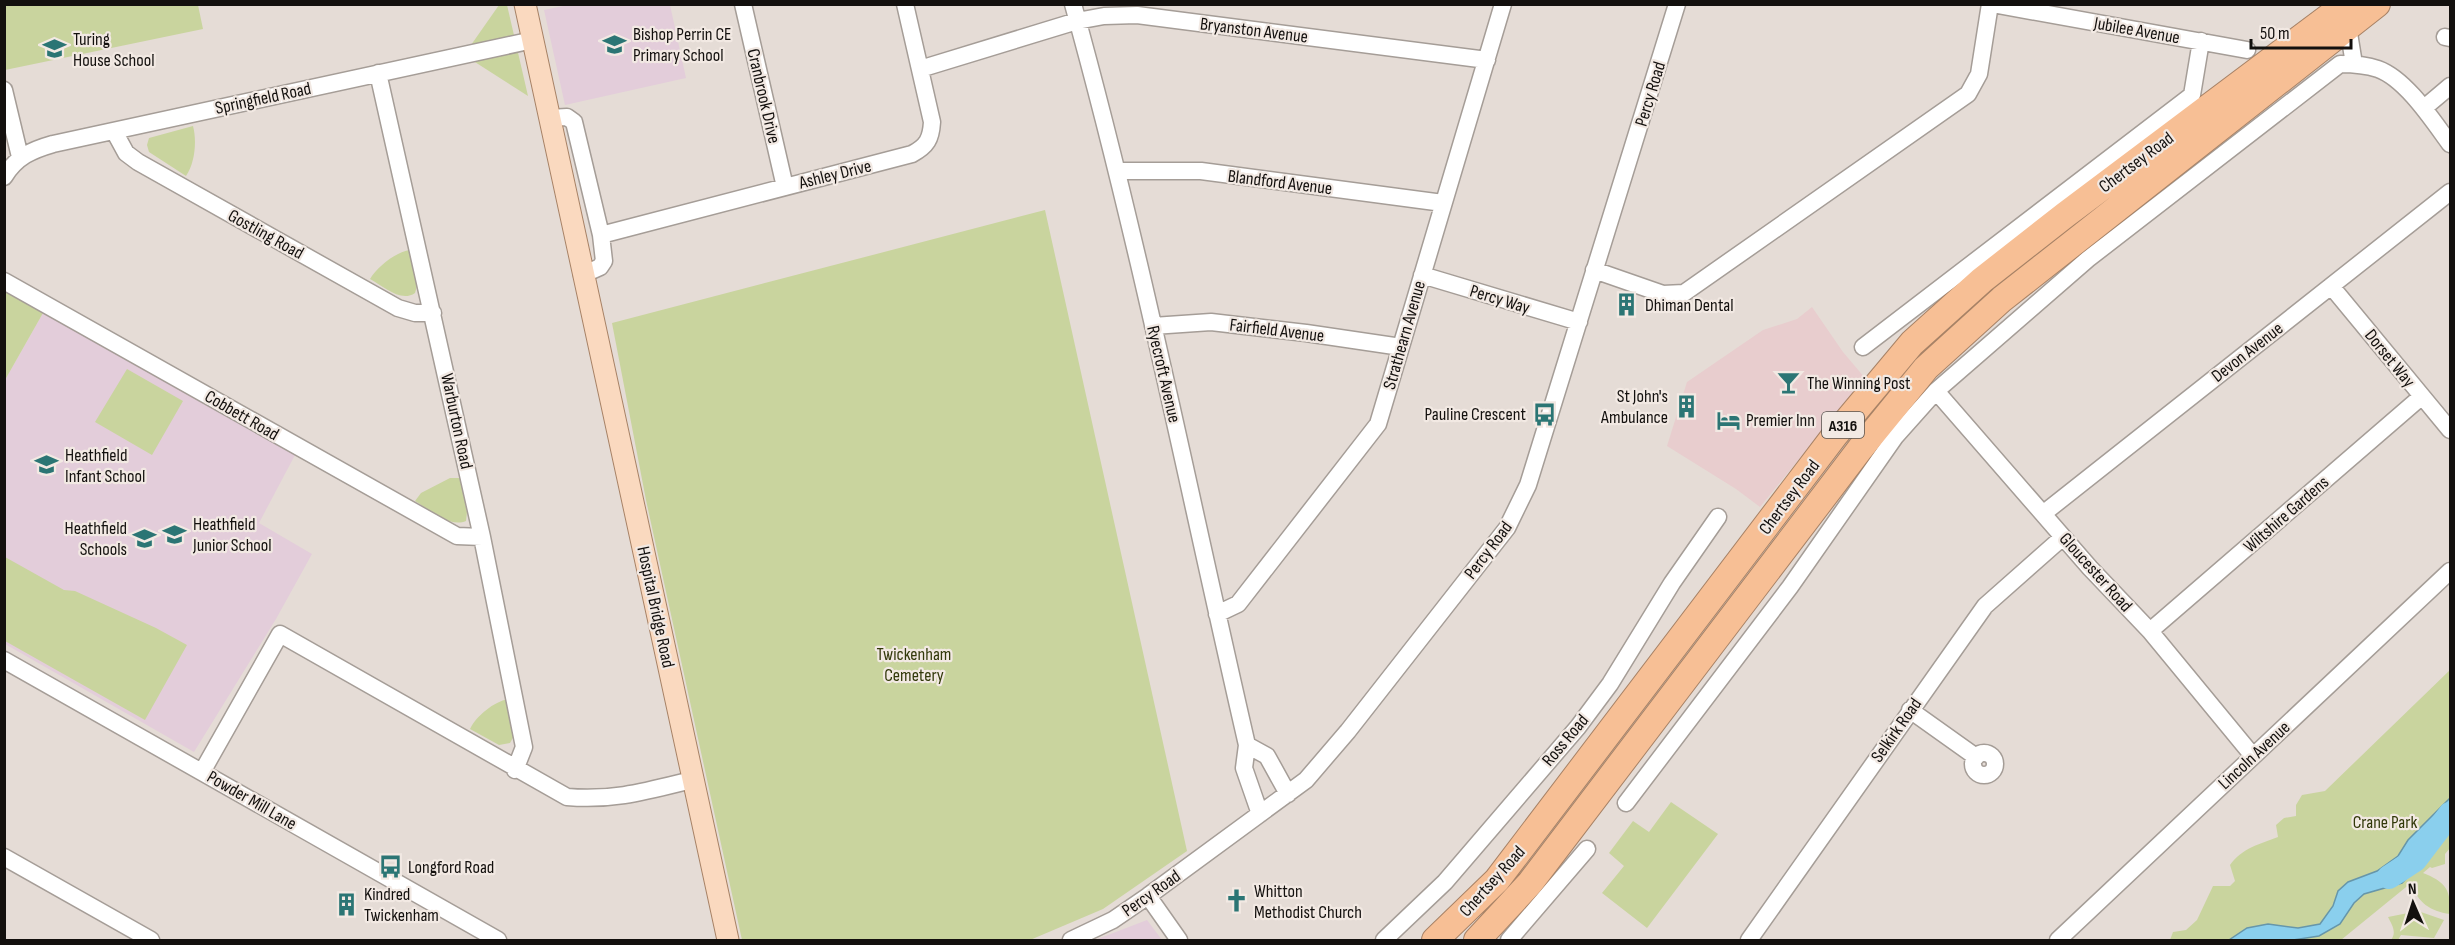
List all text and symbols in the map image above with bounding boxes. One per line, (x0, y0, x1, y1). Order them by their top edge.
street label: Jubilee Avenue (2091, 12, 2181, 48)
scale bar (2251, 12, 2352, 50)
street label: Bryanston Avenue (1199, 13, 1309, 48)
text: 50 m (2260, 23, 2290, 44)
place label: Bishop Perrin CE Primary School (633, 24, 732, 66)
place label: Turing House School (73, 29, 155, 71)
school or university icon: Bishop Perrin CE Primary School (602, 31, 628, 57)
school or university icon: Turing House School (42, 36, 68, 62)
street label: Cranbrook Drive (742, 47, 785, 146)
street label: Percy Road (1631, 59, 1670, 129)
street label: Springfield Road (213, 78, 313, 119)
street label: Chertsey Road (2095, 128, 2178, 197)
street label: Ashley Drive (796, 155, 873, 194)
street label: Blandford Avenue (1227, 166, 1333, 199)
street label: Gostling Road (224, 205, 307, 264)
street label: Strathearn Avenue (1379, 278, 1430, 392)
street label: Percy Way (1467, 280, 1532, 319)
building icon: Dhiman Dental (1614, 292, 1640, 318)
place label: Dhiman Dental (1645, 295, 1734, 316)
street label: Fairfield Avenue (1229, 314, 1325, 347)
street label: Devon Avenue (2207, 318, 2287, 387)
street label: Ryecroft Avenue (1142, 324, 1185, 425)
street label: Dorset Way (2360, 325, 2419, 391)
bar icon: The Winning Post (1776, 370, 1802, 396)
street label: Warburton Road (436, 371, 477, 471)
place label: The Winning Post (1807, 373, 1911, 394)
street label: Cobbett Road (201, 386, 283, 445)
place label: St John's Ambulance (1600, 386, 1668, 428)
building icon: St John's Ambulance (1673, 393, 1699, 419)
bus stop icon: Pauline Crescent (1531, 401, 1557, 427)
place label: Pauline Crescent (1424, 404, 1526, 425)
hotel icon: Premier Inn (1715, 407, 1741, 433)
place label: Premier Inn (1746, 410, 1815, 431)
road number: A316 (1822, 412, 1864, 438)
place label: Heathfield Infant School (65, 445, 145, 487)
school or university icon: Heathfield Infant School (34, 452, 60, 478)
street label: Chertsey Road (1755, 456, 1824, 539)
street label: Wiltshire Gardens (2239, 472, 2333, 557)
place label: Heathfield Junior School (192, 514, 272, 556)
street label: Percy Road (1460, 517, 1517, 583)
place label: Heathfield Schools (65, 518, 127, 560)
school or university icon: Heathfield Junior School (162, 521, 188, 547)
school or university icon: Heathfield Schools (132, 525, 158, 551)
street label: Gloucester Road (2055, 529, 2136, 616)
street label: Hospital Bridge Road (632, 544, 679, 670)
park label: Twickenham Cemetery (877, 644, 951, 686)
street label: Selkirk Road (1867, 694, 1926, 766)
street label: Ross Road (1538, 710, 1593, 770)
street label: Lincoln Avenue (2214, 717, 2294, 794)
street label: Powder Mill Lane (203, 766, 300, 835)
park label: Crane Park (2353, 812, 2417, 833)
street label: Chertsey Road (1455, 842, 1530, 921)
bus stop icon: Longford Road (377, 854, 403, 880)
place label: Longford Road (408, 857, 494, 878)
street label: Percy Road (1118, 866, 1185, 921)
north arrow (2383, 873, 2443, 933)
text: N (2408, 880, 2417, 899)
place label: Whitton Methodist Church (1254, 881, 1362, 923)
place label: Kindred Twickenham (364, 884, 439, 926)
church icon: Whitton Methodist Church (1223, 888, 1249, 914)
building icon: Kindred Twickenham (333, 891, 359, 917)

